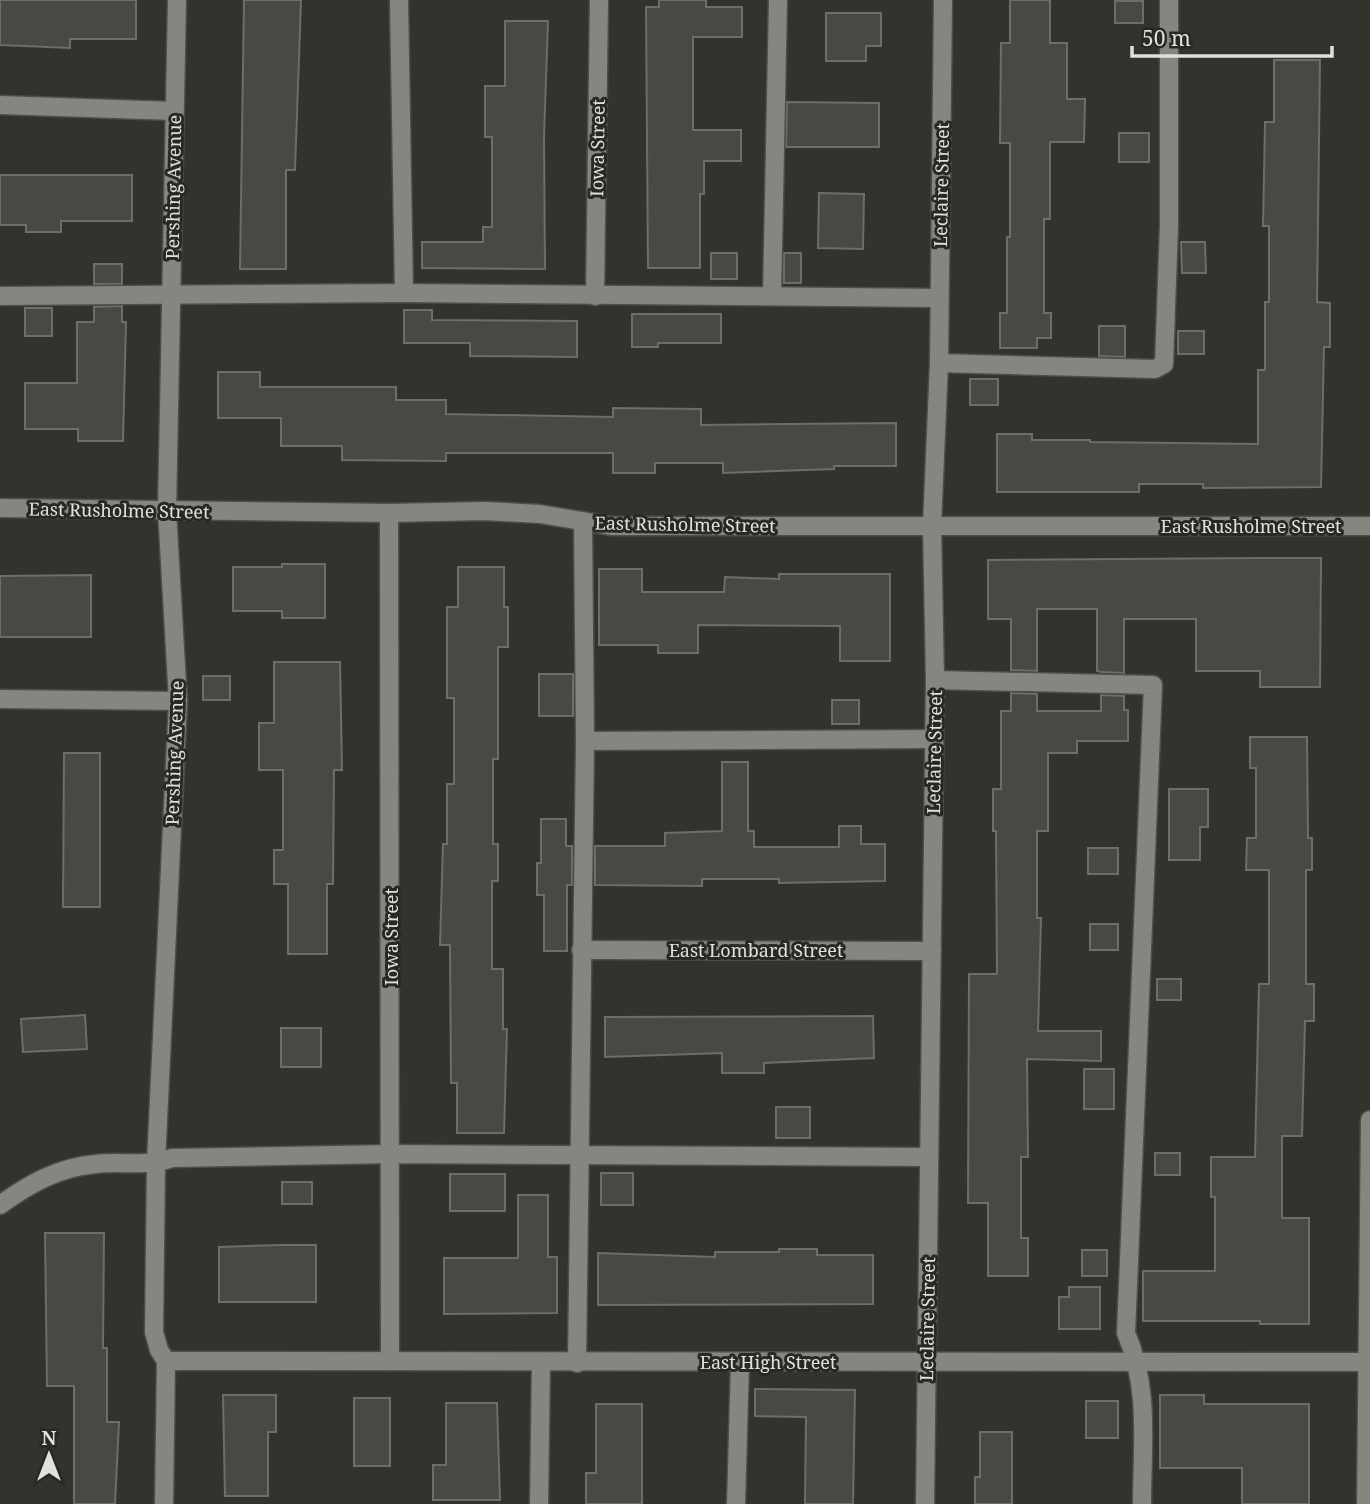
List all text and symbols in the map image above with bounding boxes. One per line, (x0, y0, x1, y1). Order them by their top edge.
scale bar (1132, 14, 1332, 58)
text: 50 m (1142, 24, 1191, 52)
street label: Iowa Street (584, 99, 610, 197)
street label: Pershing Avenue (160, 115, 186, 259)
street label: Leclaire Street (928, 123, 954, 247)
street label: East Rusholme Street (28, 496, 210, 524)
street label: East Rusholme Street (594, 510, 776, 538)
street label: East Rusholme Street (1161, 514, 1341, 538)
street label: Pershing Avenue (159, 680, 189, 826)
street label: Leclaire Street (921, 690, 947, 814)
street label: Iowa Street (379, 888, 403, 986)
street label: East Lombard Street (669, 938, 843, 962)
street label: Leclaire Street (914, 1257, 940, 1381)
street label: East High Street (700, 1350, 836, 1374)
north arrow (14, 1420, 84, 1490)
text: N (42, 1425, 57, 1451)

